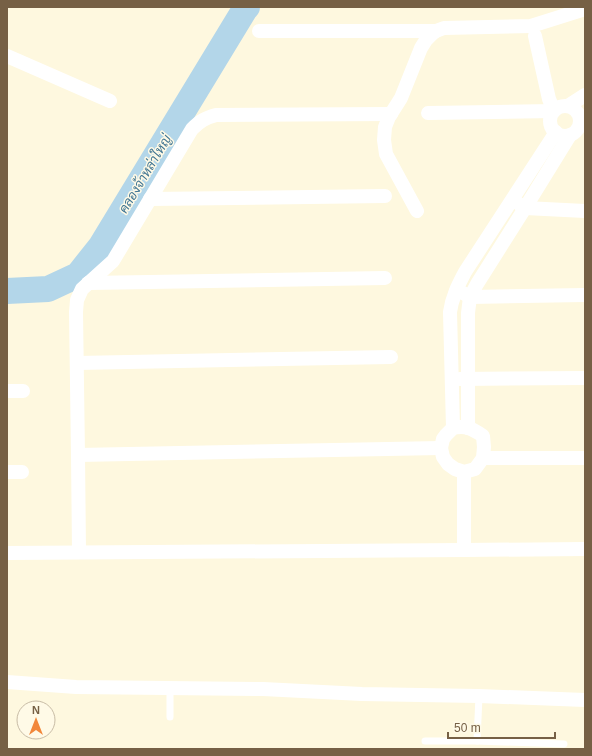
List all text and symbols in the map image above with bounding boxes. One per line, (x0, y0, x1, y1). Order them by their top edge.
water label: คลองจ้าหล่าใหญ่ (115, 131, 176, 216)
north arrow (16, 700, 56, 740)
text: N (32, 704, 40, 716)
scale bar (448, 714, 555, 740)
text: 50 m (454, 721, 481, 735)

